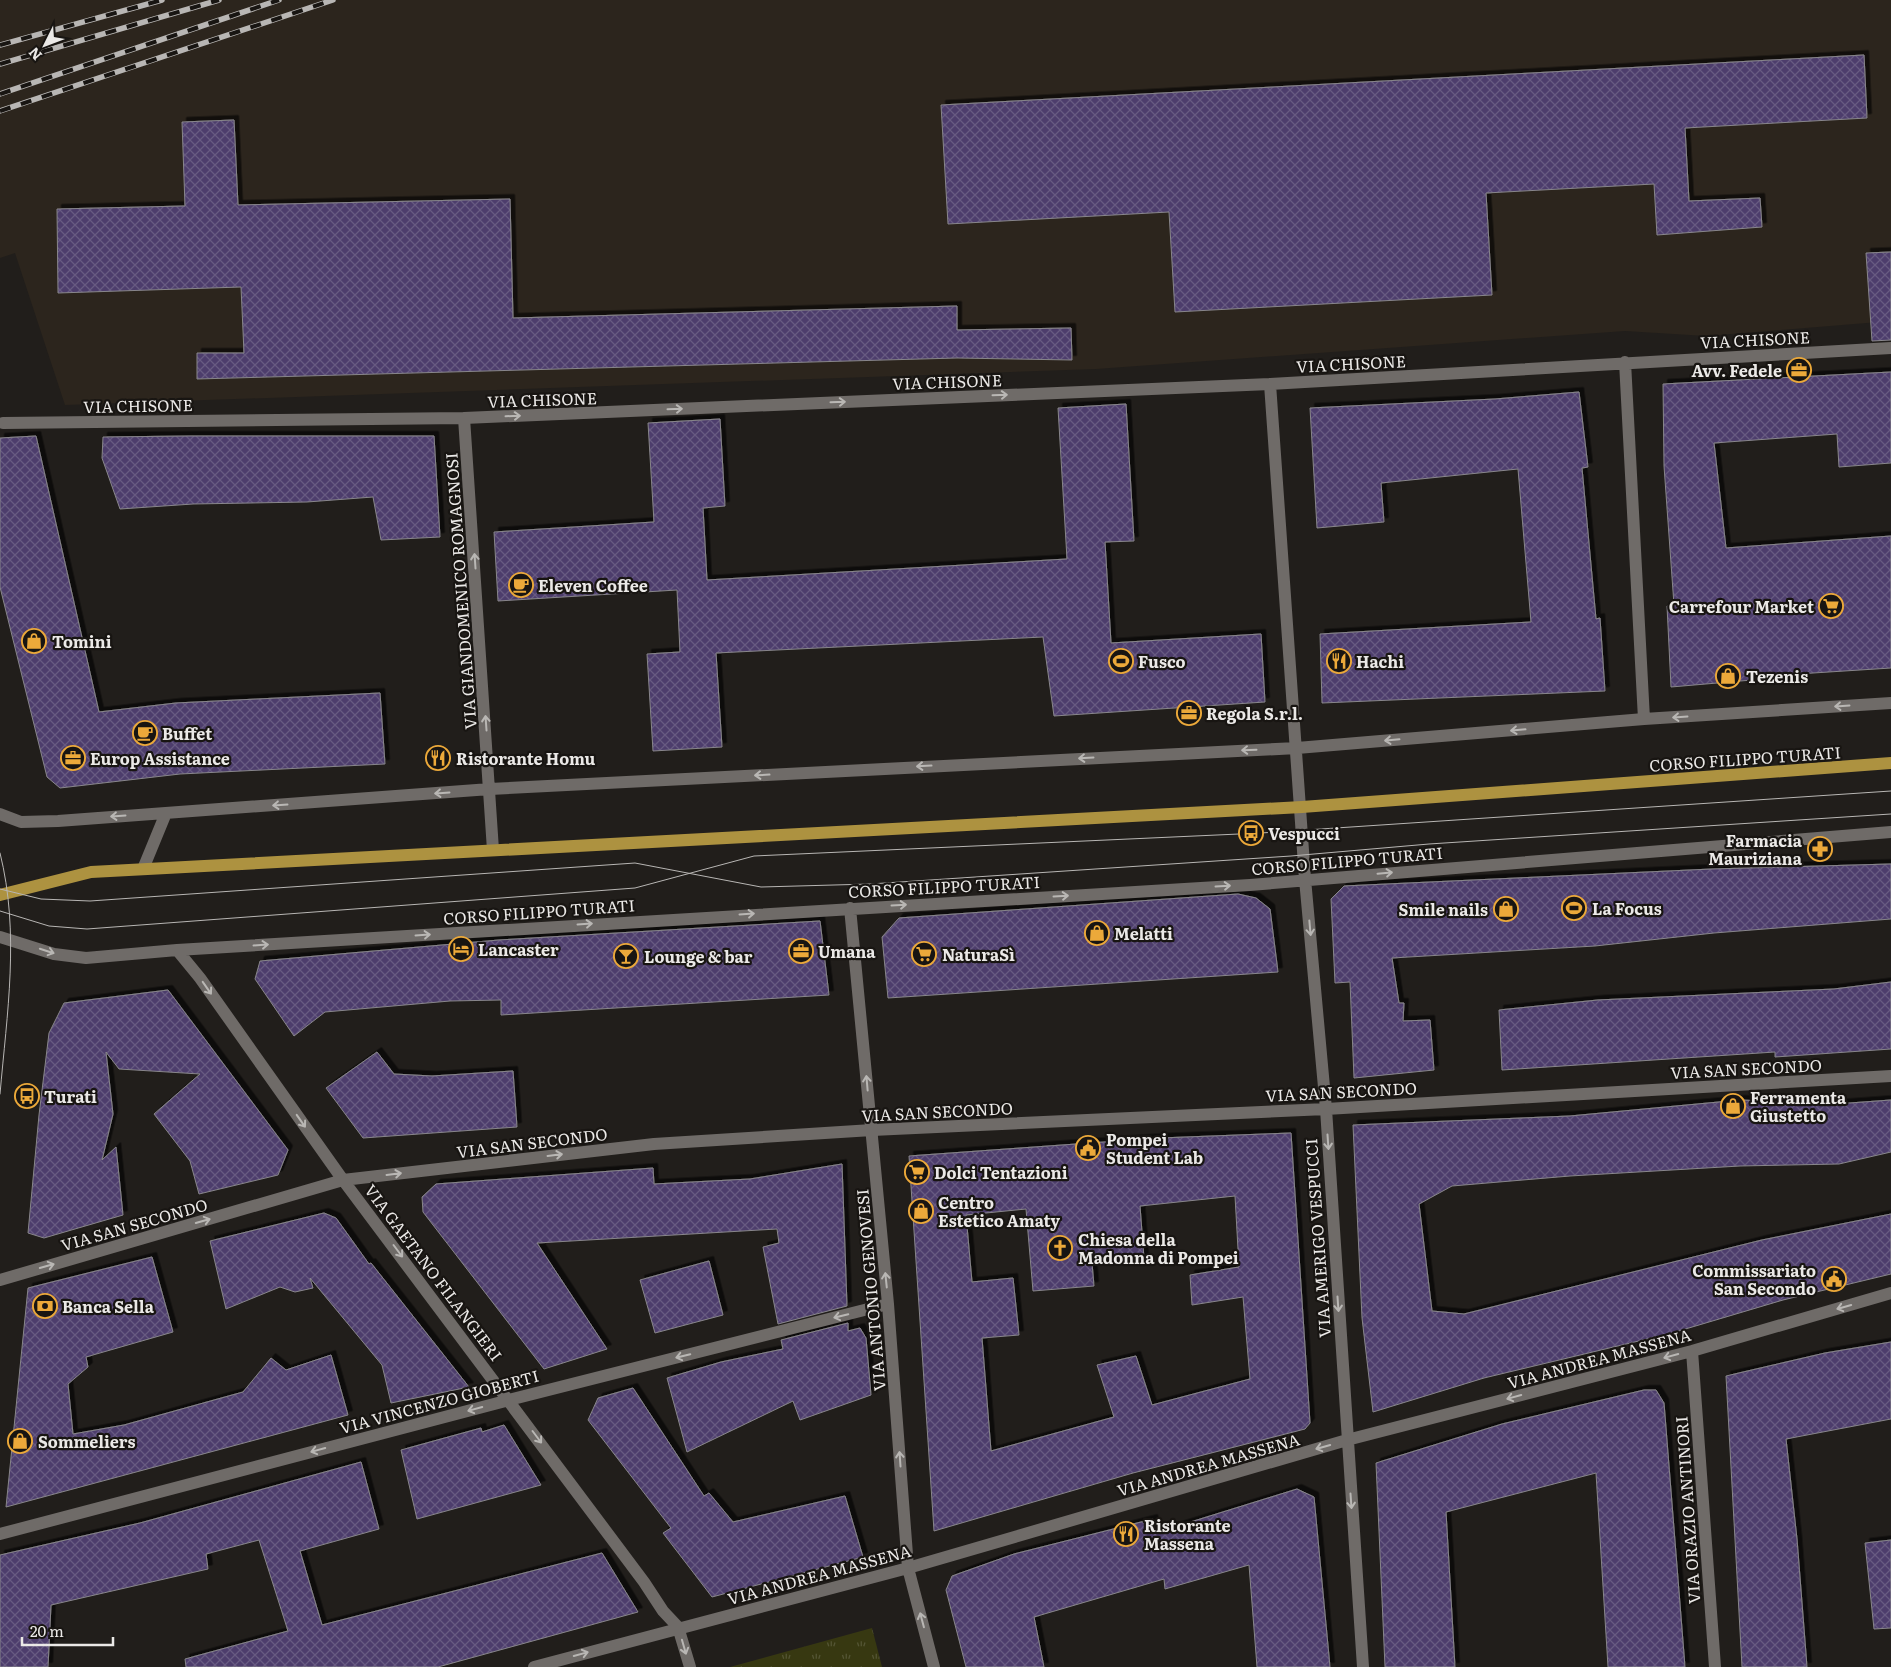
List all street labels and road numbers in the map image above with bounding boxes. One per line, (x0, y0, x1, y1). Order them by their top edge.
street label: VIA CHISONE (1700, 324, 1810, 354)
street label: VIA CHISONE (1296, 348, 1406, 378)
street label: VIA CHISONE (892, 367, 1002, 395)
street label: VIA CHISONE (487, 385, 597, 413)
street label: VIA CHISONE (83, 392, 193, 418)
street label: VIA GIANDOMENICO ROMAGNOSI (438, 452, 482, 730)
street label: CORSO FILIPPO TURATI (1648, 739, 1842, 777)
street label: CORSO FILIPPO TURATI (1250, 840, 1444, 880)
street label: CORSO FILIPPO TURATI (847, 869, 1041, 903)
street label: CORSO FILIPPO TURATI (442, 892, 636, 930)
street label: VIA SAN SECONDO (1670, 1052, 1822, 1084)
street label: VIA SAN SECONDO (1265, 1075, 1417, 1107)
street label: VIA SAN SECONDO (861, 1095, 1013, 1127)
street label: VIA SAN SECONDO (455, 1121, 609, 1163)
street label: VIA AMERIGO VESPUCCI (1298, 1138, 1336, 1338)
street label: VIA GAETANO FILANGIERI (359, 1179, 509, 1365)
street label: VIA ANTONIO GENOVESI (849, 1188, 891, 1392)
street label: VIA SAN SECONDO (58, 1192, 210, 1256)
street label: VIA ANDREA MASSENA (1505, 1322, 1694, 1394)
street label: VIA VINCENZO GIOBERTI (337, 1363, 541, 1439)
street label: VIA ORAZIO ANTINORI (1668, 1415, 1706, 1605)
street label: VIA ANDREA MASSENA (1114, 1426, 1302, 1502)
street label: VIA ANDREA MASSENA (725, 1538, 914, 1610)

